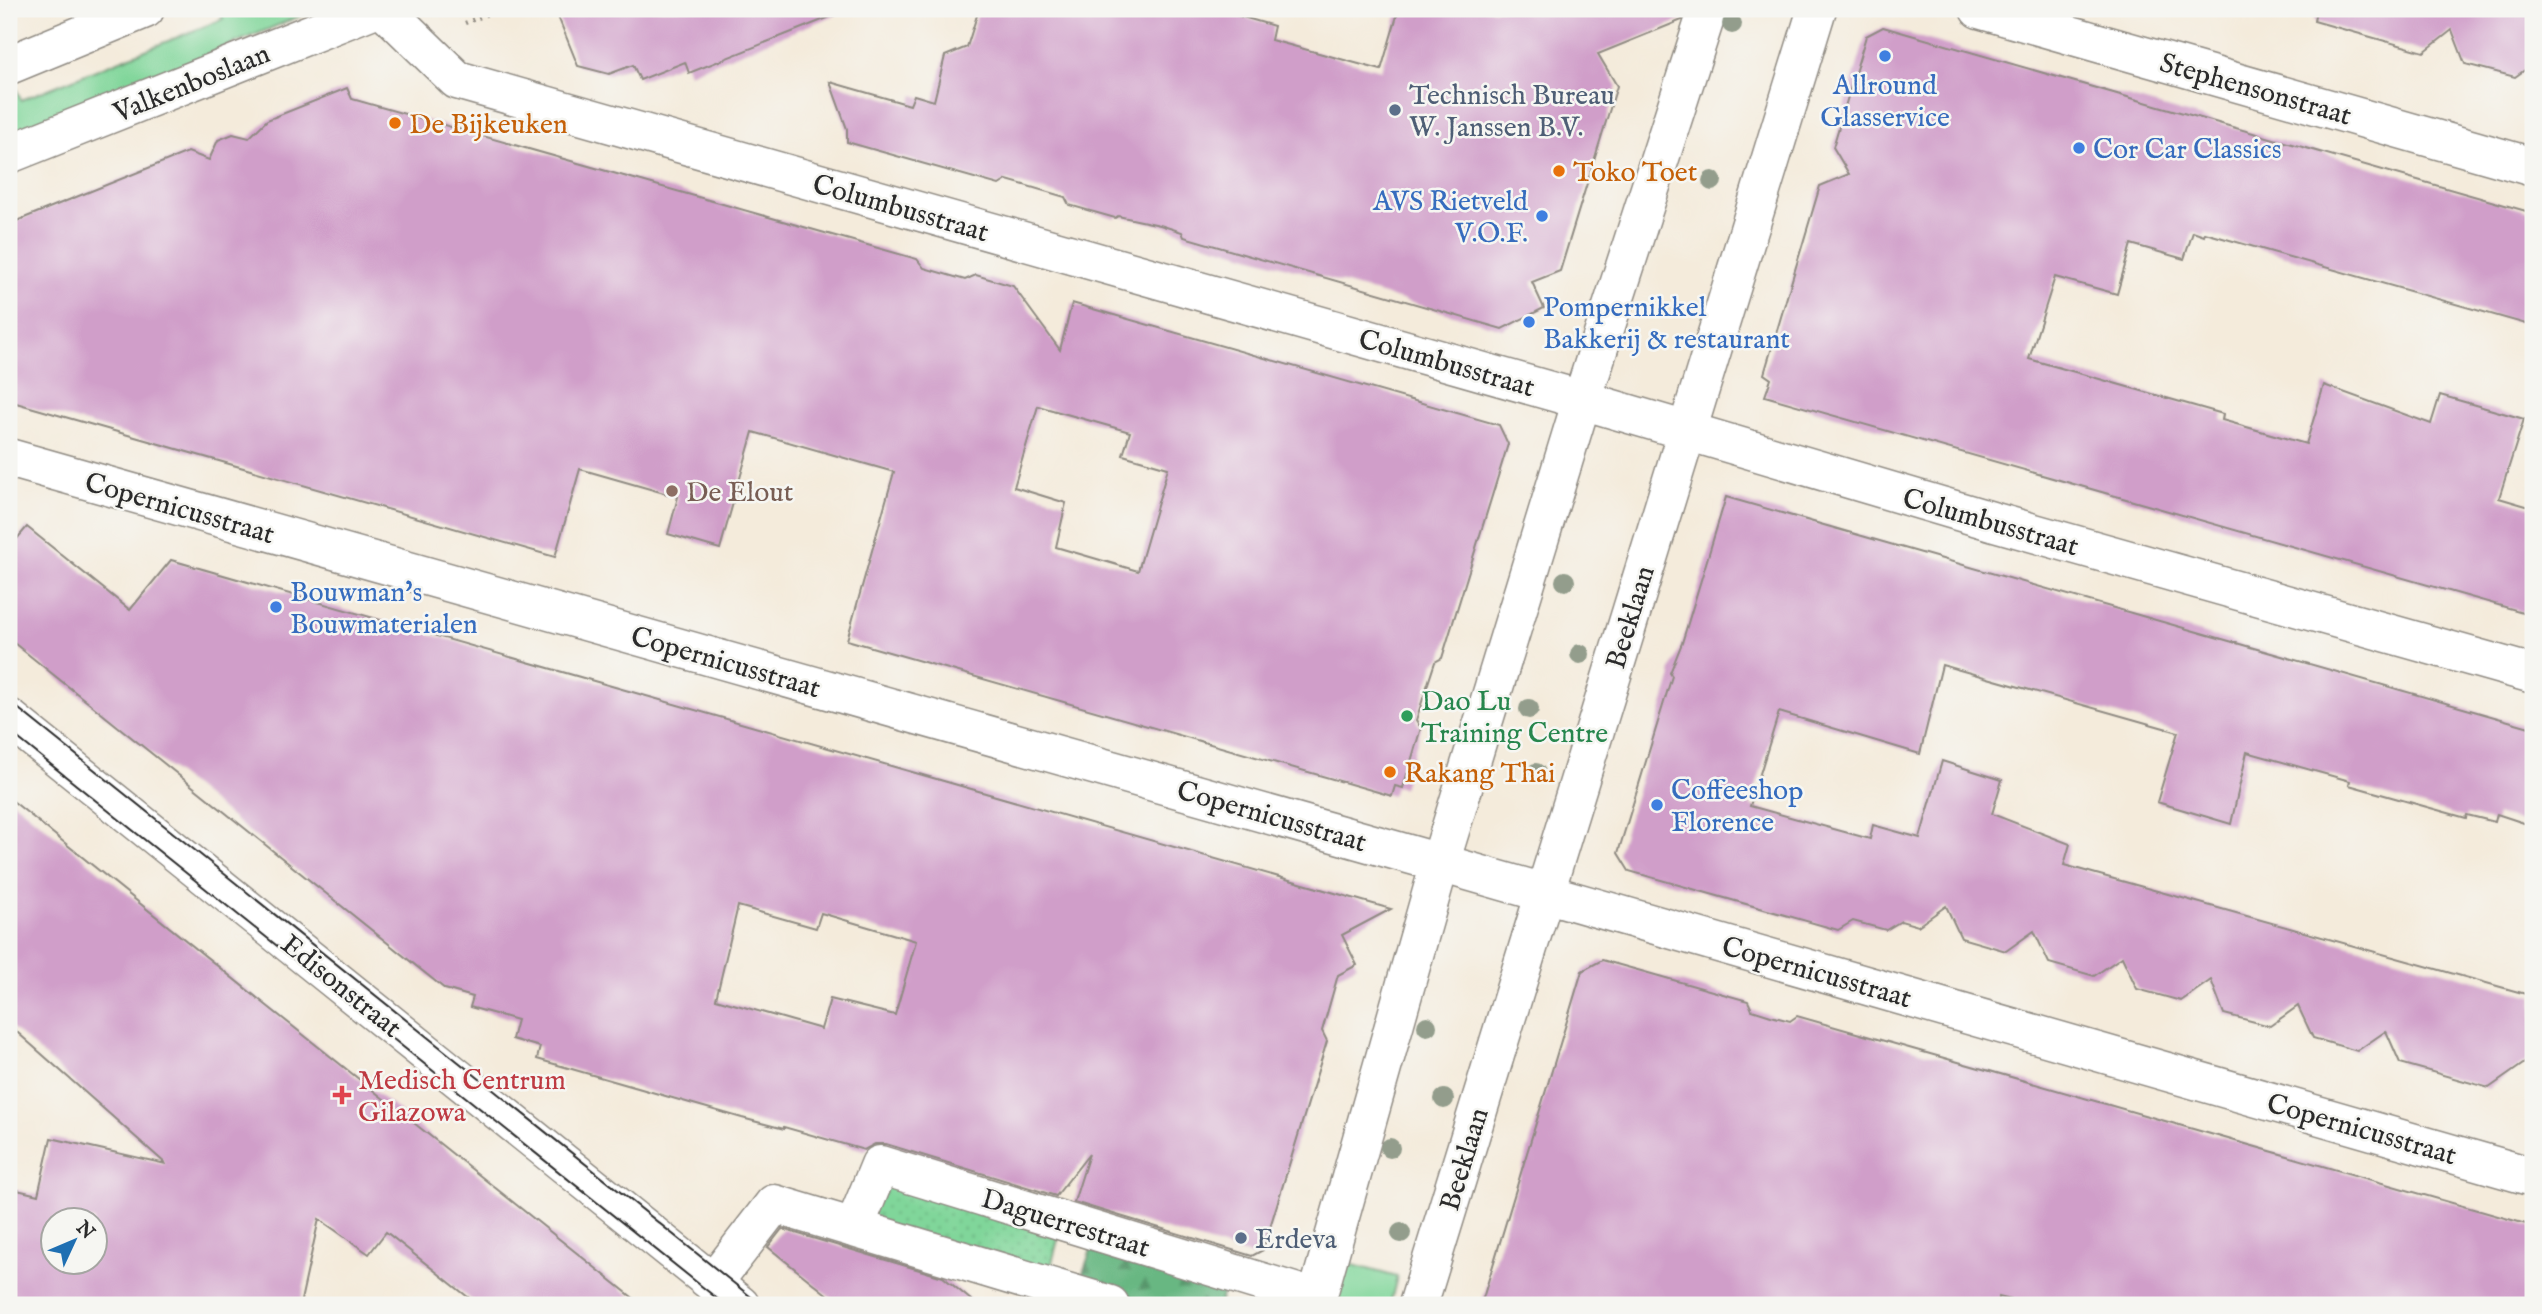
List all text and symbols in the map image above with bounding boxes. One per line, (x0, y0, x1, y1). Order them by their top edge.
street label: Valkenboslaan (108, 37, 275, 132)
street label: Stephensonstraat (2155, 46, 2356, 135)
marker: Allround Glasservice (1877, 48, 1893, 64)
place label: Allround Glasservice (1820, 69, 1950, 136)
place label: Technisch Bureau W. Janssen B.V. (1409, 79, 1615, 146)
marker: Technisch Bureau W. Janssen B.V. (1387, 102, 1403, 118)
place label: De Bijkeuken (409, 108, 568, 143)
marker: De Bijkeuken (387, 115, 403, 131)
place label: Cor Car Classics (2093, 133, 2282, 168)
marker: Cor Car Classics (2071, 140, 2087, 156)
place label: Toko Toet (1573, 156, 1698, 191)
marker: Toko Toet (1551, 163, 1567, 179)
street label: Columbusstraat (808, 168, 993, 251)
place label: AVS Rietveld V.O.F. (1372, 185, 1528, 252)
marker: AVS Rietveld V.O.F. (1534, 208, 1550, 224)
place label: Pompernikkel Bakkerij & restaurant (1543, 291, 1790, 358)
marker: Pompernikkel Bakkerij & restaurant (1521, 314, 1537, 330)
street label: Columbusstraat (1354, 323, 1539, 406)
street label: Copernicusstraat (80, 466, 279, 553)
place label: De Elout (686, 476, 794, 511)
street label: Columbusstraat (1898, 482, 2083, 565)
marker: De Elout (664, 483, 680, 499)
street label: Beeklaan (1599, 562, 1664, 674)
place label: Bouwman's Bouwmaterialen (290, 576, 478, 643)
marker: Bouwman's Bouwmaterialen (268, 599, 284, 615)
street label: Copernicusstraat (626, 620, 825, 707)
place label: Dao Lu Training Centre (1421, 685, 1608, 752)
marker: Dao Lu Training Centre (1399, 708, 1415, 724)
place label: Rakang Thai (1404, 757, 1556, 792)
marker: Rakang Thai (1382, 764, 1398, 780)
street label: Copernicusstraat (1172, 774, 1371, 861)
place label: Coffeeshop Florence (1671, 774, 1803, 841)
marker: Coffeeshop Florence (1649, 797, 1665, 813)
street label: Edisonstraat (273, 928, 408, 1046)
street label: Copernicusstraat (1717, 930, 1916, 1017)
place label: Medisch Centrum Gilazowa (358, 1064, 566, 1131)
marker: Medisch Centrum Gilazowa (332, 1085, 352, 1105)
street label: Copernicusstraat (2262, 1087, 2461, 1174)
street label: Beeklaan (1433, 1104, 1498, 1216)
street label: Daguerrestraat (977, 1182, 1154, 1267)
north arrow (38, 1206, 108, 1276)
text: N (70, 1216, 100, 1245)
place label: Erdeva (1255, 1223, 1338, 1258)
marker: Erdeva (1233, 1230, 1249, 1246)

